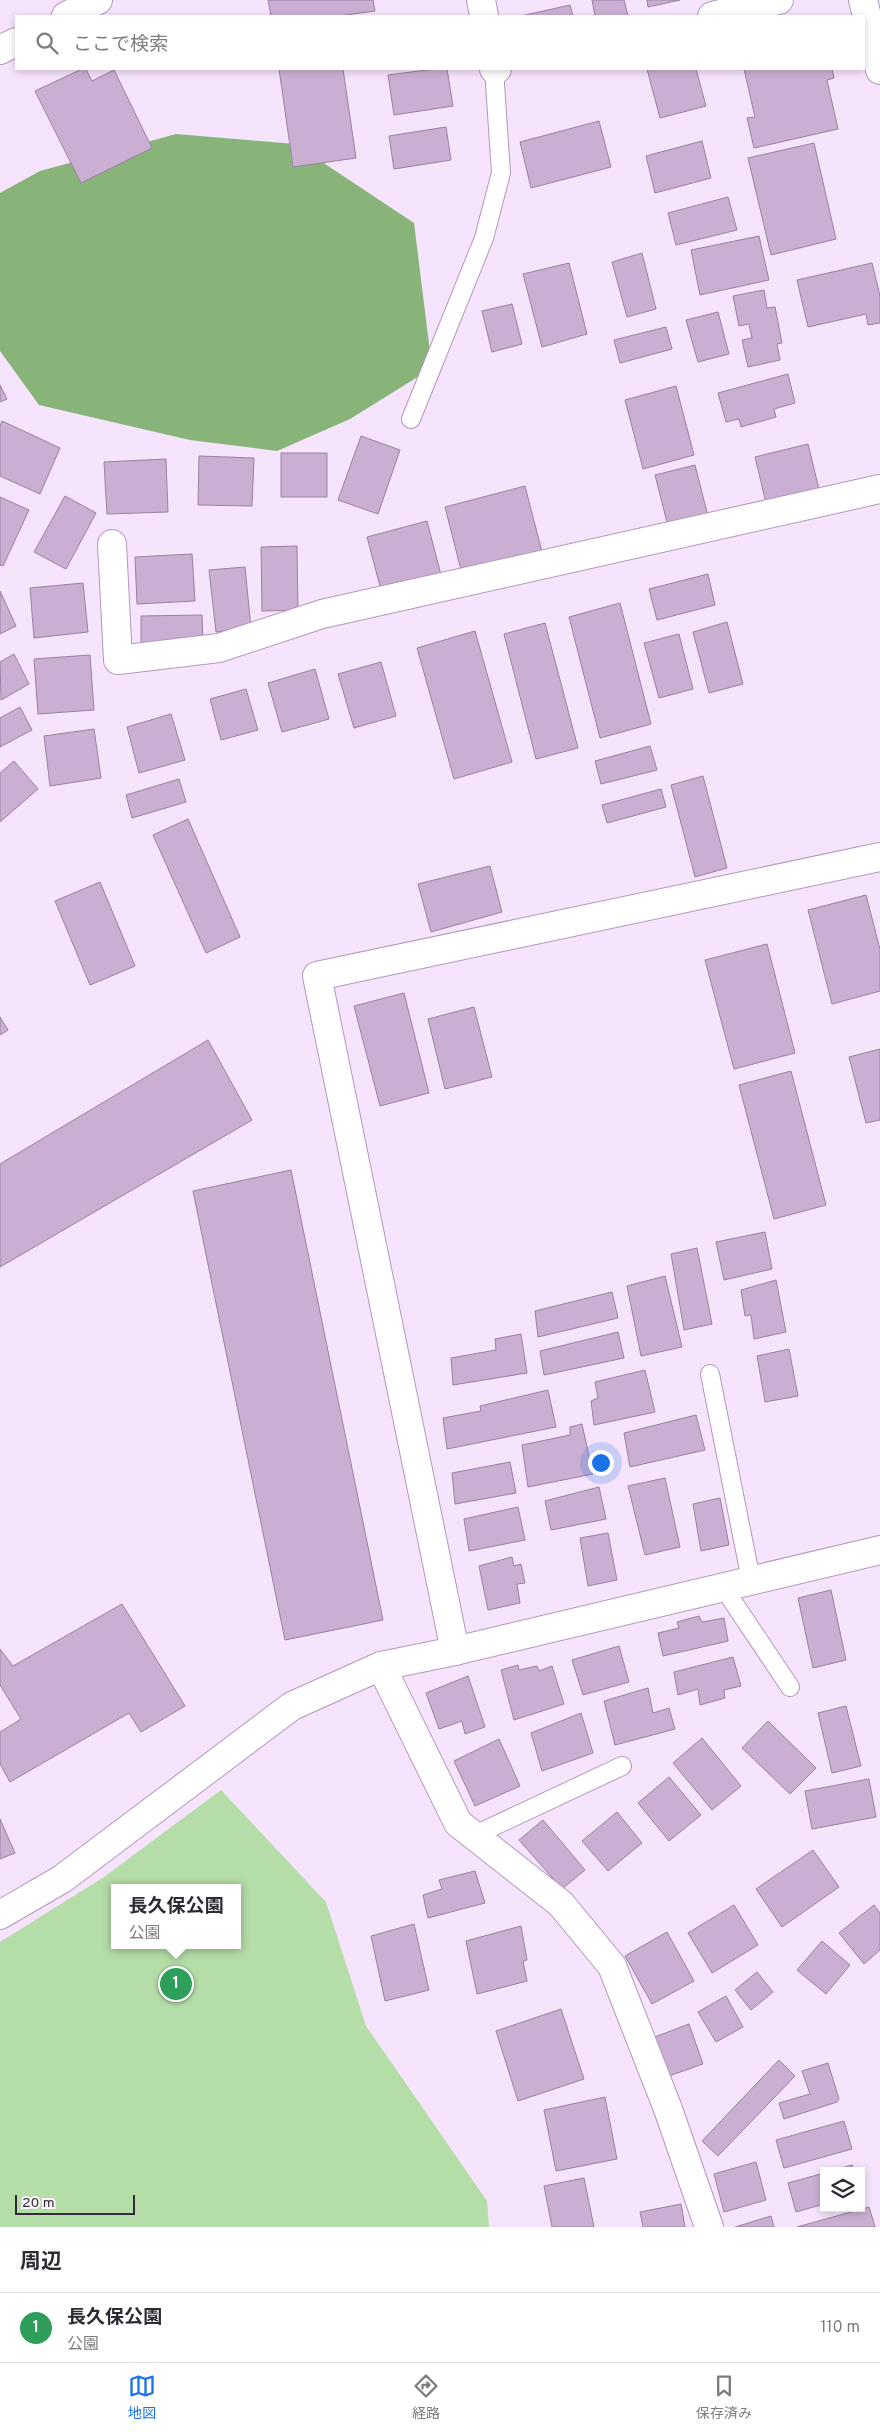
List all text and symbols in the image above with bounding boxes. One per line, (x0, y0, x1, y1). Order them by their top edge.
search box (15, 15, 865, 70)
icon: search (33, 29, 61, 57)
text: ここで検索 (73, 33, 168, 57)
your location (588, 1450, 614, 1476)
popup (111, 1884, 241, 1949)
text: 長久保公園 (128, 1895, 224, 1919)
text: 公園 (128, 1924, 161, 1944)
pin: 1 (160, 1965, 192, 2003)
map controls (820, 2167, 865, 2212)
button: layers (820, 2167, 865, 2212)
scale bar (15, 2192, 135, 2215)
text: 20 m (22, 2195, 55, 2212)
text: 周辺 (20, 2249, 62, 2276)
text: 長久保公園 (67, 2306, 162, 2330)
text: 1 (33, 2318, 39, 2338)
text: 110 m (820, 2318, 860, 2338)
text: 公園 (67, 2335, 99, 2355)
tab: 地図 (128, 2372, 156, 2423)
tab: 経路 (412, 2372, 440, 2423)
tab: 保存済み (696, 2372, 752, 2423)

